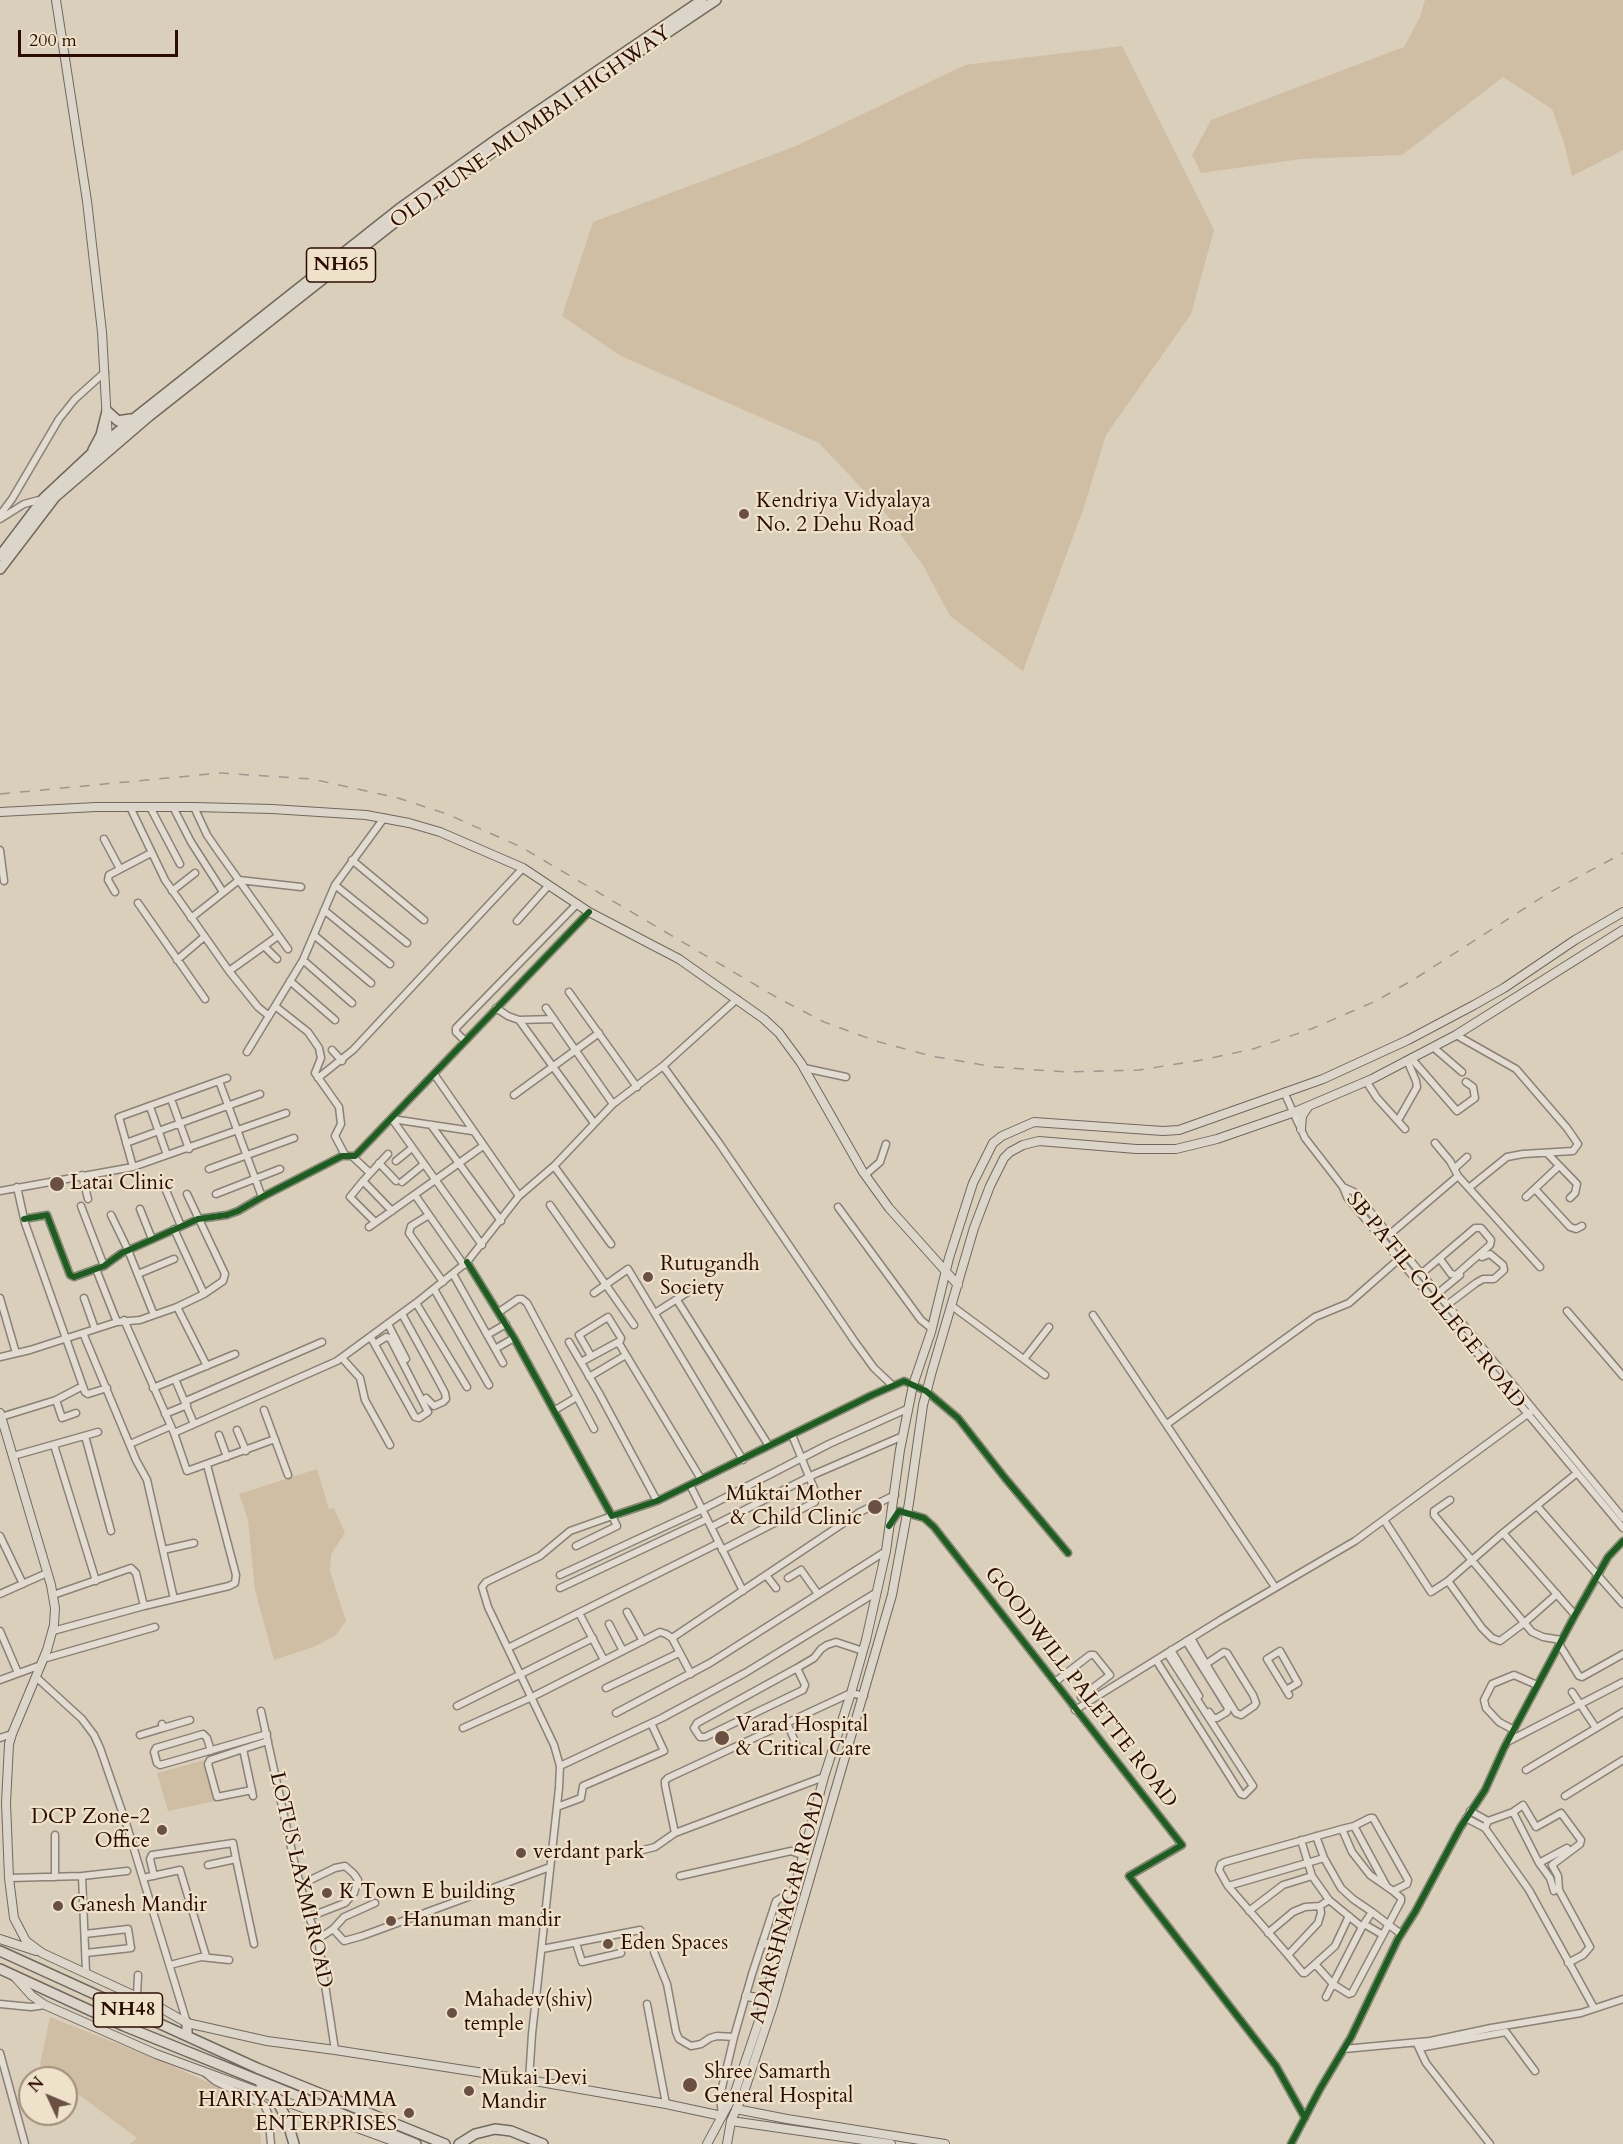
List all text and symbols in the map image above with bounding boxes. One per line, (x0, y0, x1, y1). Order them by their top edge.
scale bar (21, 18, 182, 56)
street label: OLD PUNE–MUMBAI HIGHWAY (386, 21, 676, 235)
text: 200 m (29, 28, 77, 53)
road number: NH65 (306, 248, 376, 282)
place label: Kendriya Vidyalaya No. 2 Dehu Road (756, 489, 931, 539)
marker: Kendriya Vidyalaya No. 2 Dehu Road (737, 507, 751, 521)
place label: Latai Clinic (70, 1171, 174, 1197)
marker: Latai Clinic (48, 1175, 66, 1193)
street label: SB PATIL COLLEGE ROAD (1340, 1188, 1530, 1414)
place label: Rutugandh Society (660, 1252, 760, 1302)
marker: Rutugandh Society (641, 1270, 655, 1284)
place label: Muktai Mother & Child Clinic (726, 1482, 862, 1532)
marker: Muktai Mother & Child Clinic (866, 1498, 884, 1516)
street label: GOODWILL PALETTE ROAD (978, 1563, 1182, 1813)
place label: Varad Hospital & Critical Care (736, 1713, 871, 1763)
marker: Varad Hospital & Critical Care (713, 1729, 731, 1747)
street label: LOTUS LAXMI ROAD (263, 1769, 337, 1991)
street label: ADARSHNAGAR ROAD (746, 1789, 832, 2027)
place label: DCP Zone-2 Office (31, 1805, 150, 1855)
marker: DCP Zone-2 Office (155, 1823, 169, 1837)
place label: verdant park (533, 1840, 644, 1866)
marker: verdant park (514, 1846, 528, 1860)
place label: K Town E building (339, 1880, 515, 1906)
marker: K Town E building (320, 1886, 334, 1900)
place label: Ganesh Mandir (70, 1893, 207, 1919)
marker: Ganesh Mandir (51, 1899, 65, 1913)
place label: Hanuman mandir (403, 1908, 561, 1934)
marker: Hanuman mandir (384, 1914, 398, 1928)
place label: Eden Spaces (620, 1931, 728, 1957)
marker: Eden Spaces (601, 1937, 615, 1951)
place label: Mahadev(shiv) temple (464, 1988, 593, 2038)
road number: NH48 (94, 1993, 162, 2027)
marker: Mahadev(shiv) temple (445, 2006, 459, 2020)
place label: Shree Samarth General Hospital (704, 2060, 853, 2110)
north arrow (18, 2066, 78, 2126)
place label: Mukai Devi Mandir (481, 2066, 587, 2116)
text: N (24, 2072, 49, 2098)
marker: Shree Samarth General Hospital (681, 2076, 699, 2094)
marker: Mukai Devi Mandir (462, 2084, 476, 2098)
place label: HARIYALADAMMA ENTERPRISES (198, 2088, 397, 2138)
marker: HARIYALADAMMA ENTERPRISES (402, 2106, 416, 2120)

